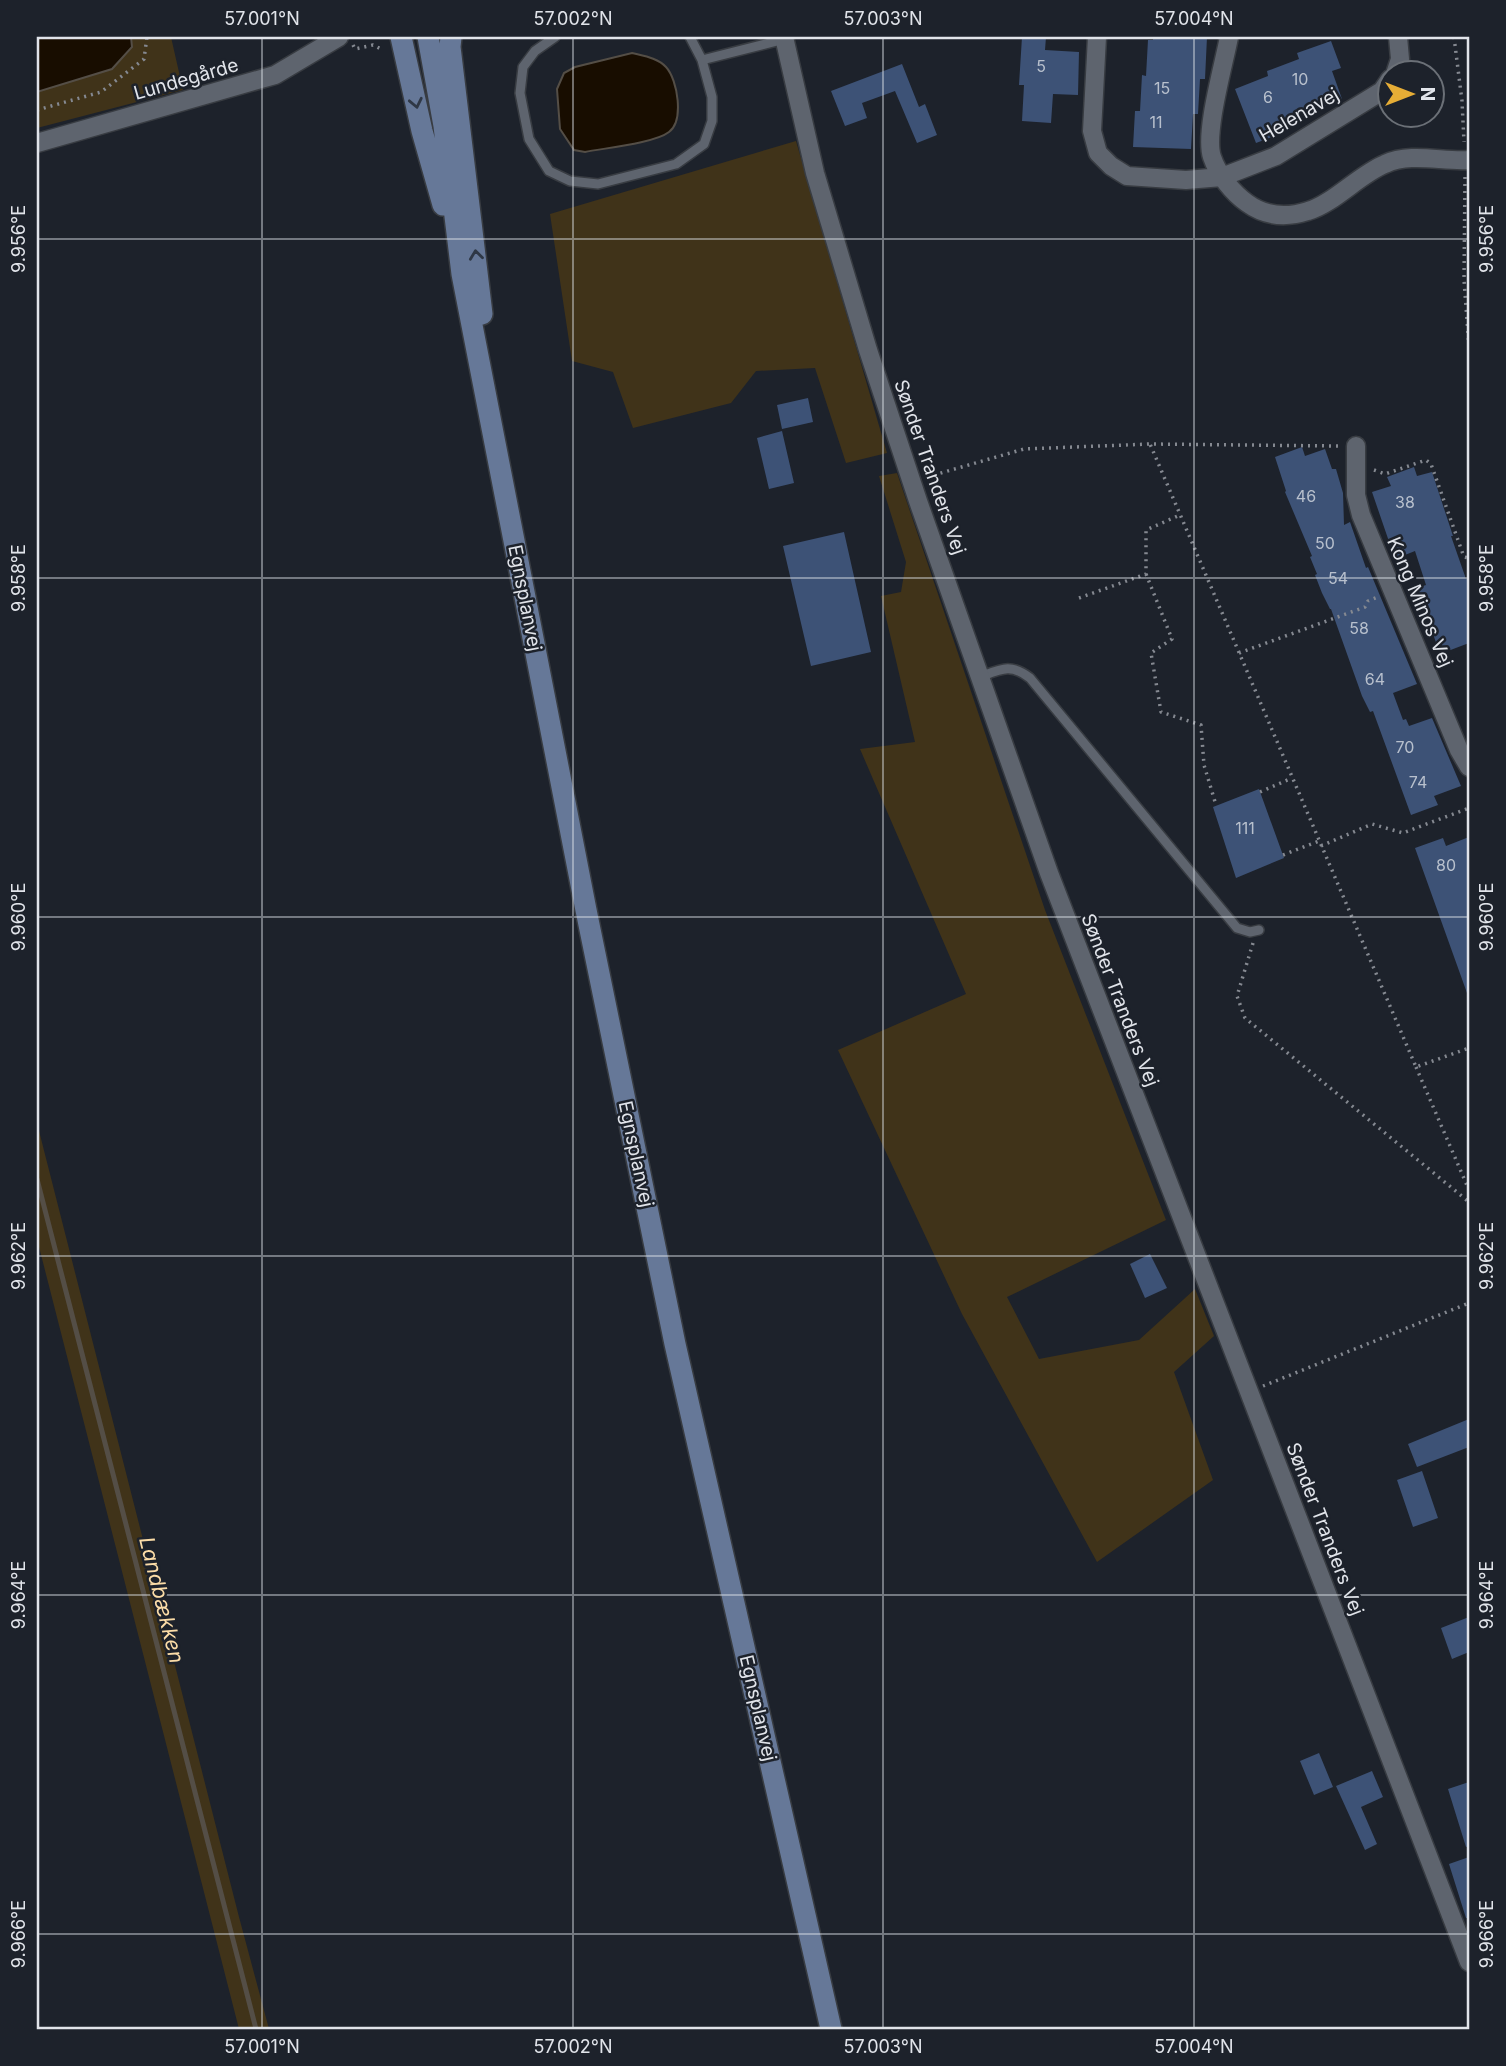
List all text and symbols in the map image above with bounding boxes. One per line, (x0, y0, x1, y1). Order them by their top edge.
text: 57.001°N (224, 8, 300, 29)
text: 57.002°N (533, 8, 613, 29)
text: 57.003°N (844, 8, 922, 29)
text: 57.004°N (1154, 8, 1234, 29)
street label: Lundegårde (131, 53, 241, 105)
house number: 5 (1036, 56, 1046, 76)
north arrow (1376, 60, 1446, 130)
house number: 10 (1292, 69, 1308, 89)
house number: 15 (1154, 78, 1170, 98)
street label: Helenavej (1255, 83, 1343, 147)
house number: 6 (1263, 87, 1273, 107)
text: N (1416, 87, 1439, 101)
one-way arrow (408, 97, 423, 109)
house number: 11 (1149, 112, 1163, 132)
text: 9.956°E (8, 205, 29, 273)
text: 9.956°E (1476, 205, 1497, 273)
one-way arrow (469, 249, 484, 261)
street label: Sønder Tranders Vej (889, 377, 971, 557)
house number: 46 (1296, 486, 1316, 506)
house number: 38 (1395, 492, 1415, 512)
house number: 50 (1315, 533, 1335, 553)
street label: Kong Minos Vej (1382, 533, 1458, 671)
street label: Egnsplanvej (503, 543, 547, 653)
text: 9.958°E (8, 544, 29, 612)
text: 9.958°E (1476, 544, 1497, 612)
house number: 54 (1328, 568, 1348, 588)
house number: 58 (1349, 618, 1369, 638)
house number: 64 (1365, 669, 1385, 689)
house number: 70 (1396, 737, 1414, 757)
house number: 74 (1409, 772, 1427, 792)
house number: 111 (1235, 818, 1255, 838)
house number: 80 (1436, 855, 1456, 875)
text: 9.960°E (8, 883, 29, 951)
text: 9.960°E (1476, 883, 1497, 951)
street label: Sønder Tranders Vej (1076, 910, 1164, 1090)
street label: Egnsplanvej (614, 1099, 658, 1209)
text: 9.962°E (8, 1222, 29, 1290)
text: 9.962°E (1476, 1222, 1497, 1290)
street label: Sønder Tranders Vej (1281, 1439, 1369, 1619)
water label: Landbækken (134, 1534, 190, 1666)
text: 9.964°E (8, 1561, 29, 1629)
text: 9.964°E (1476, 1561, 1497, 1629)
street label: Egnsplanvej (735, 1653, 781, 1763)
text: 9.966°E (8, 1900, 29, 1968)
text: 9.966°E (1476, 1900, 1497, 1968)
text: 57.001°N (224, 2036, 300, 2057)
text: 57.002°N (533, 2036, 613, 2057)
text: 57.003°N (844, 2036, 922, 2057)
text: 57.004°N (1154, 2036, 1234, 2057)

